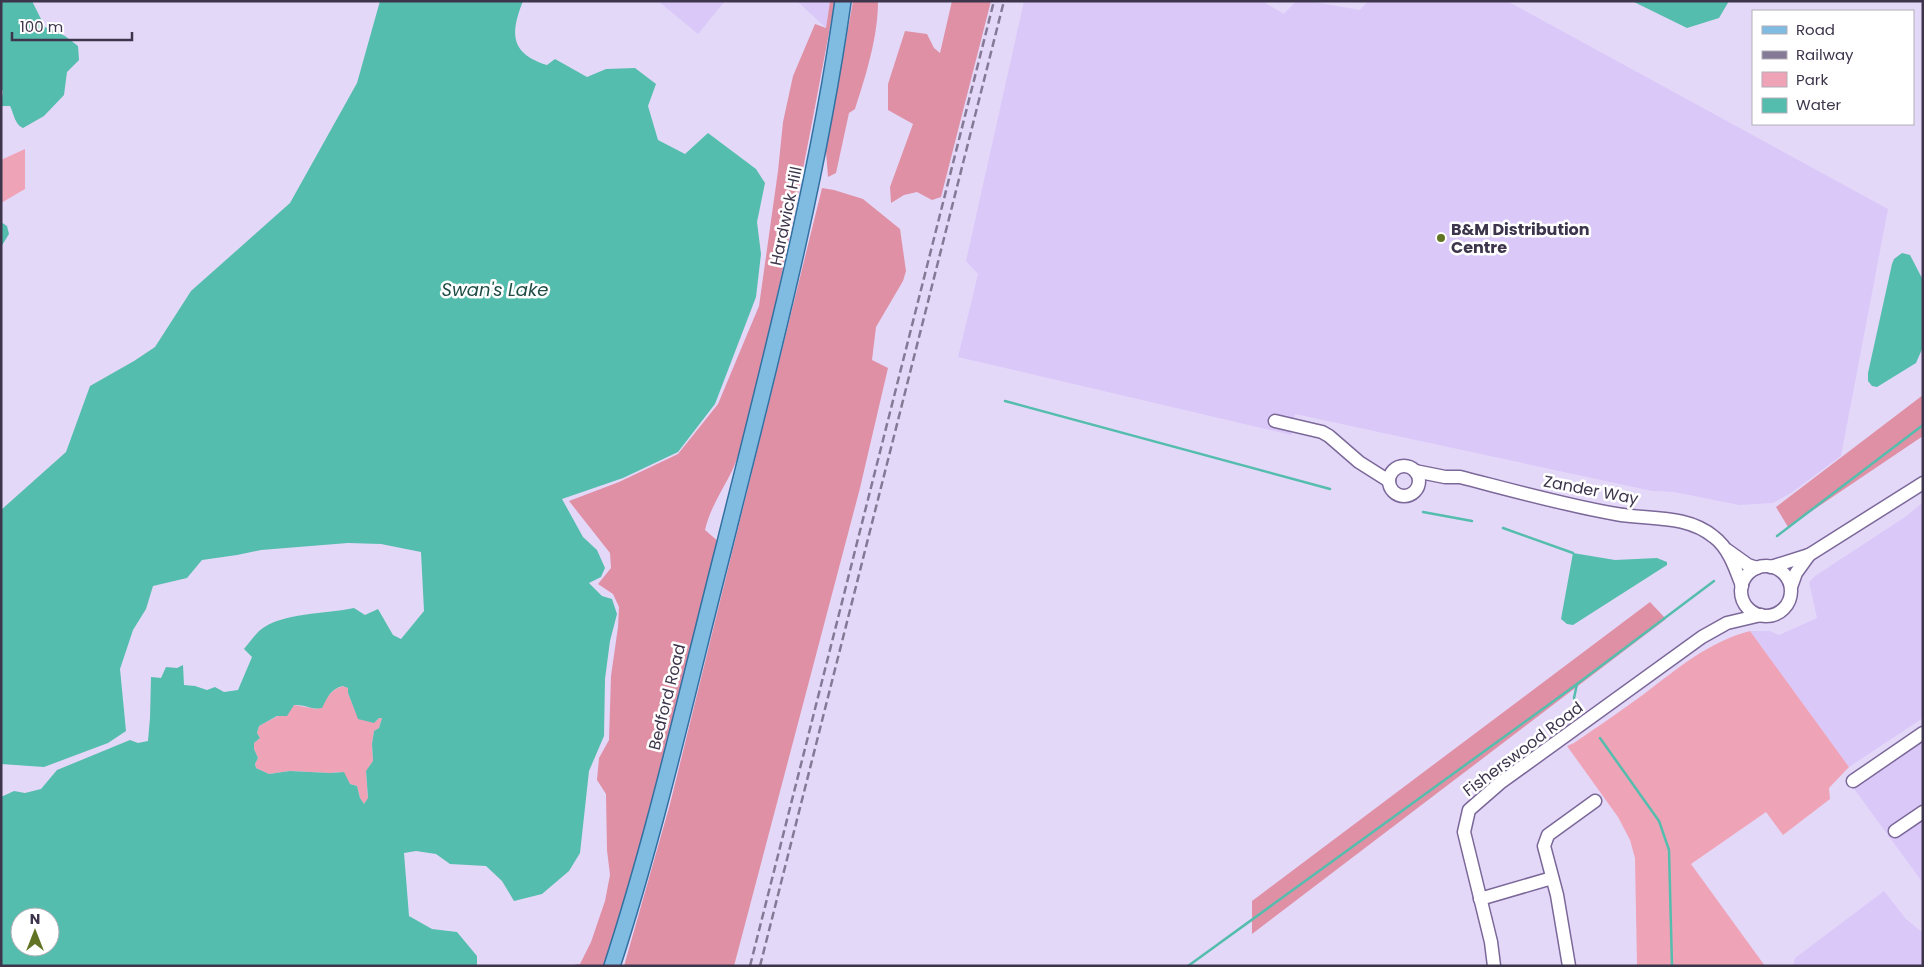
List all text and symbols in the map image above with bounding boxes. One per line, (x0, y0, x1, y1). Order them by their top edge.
scale bar (12, 10, 132, 42)
legend (1752, 10, 1914, 125)
text: 100 m (20, 16, 63, 37)
text: Road (1796, 19, 1835, 40)
text: Railway (1796, 44, 1854, 65)
text: Park (1796, 69, 1828, 90)
text: Water (1796, 94, 1842, 115)
street label: Hardwick Hill (764, 164, 808, 268)
place label: B&M Distribution Centre (1451, 218, 1590, 259)
marker: B&M Distribution Centre (1435, 232, 1447, 244)
water label: Swan's Lake (442, 277, 548, 302)
street label: Zander Way (1542, 470, 1640, 510)
street label: Bedford Road (643, 641, 691, 753)
street label: Fisherswood Road (1458, 696, 1588, 802)
north arrow (10, 907, 60, 957)
text: N (30, 909, 40, 929)

